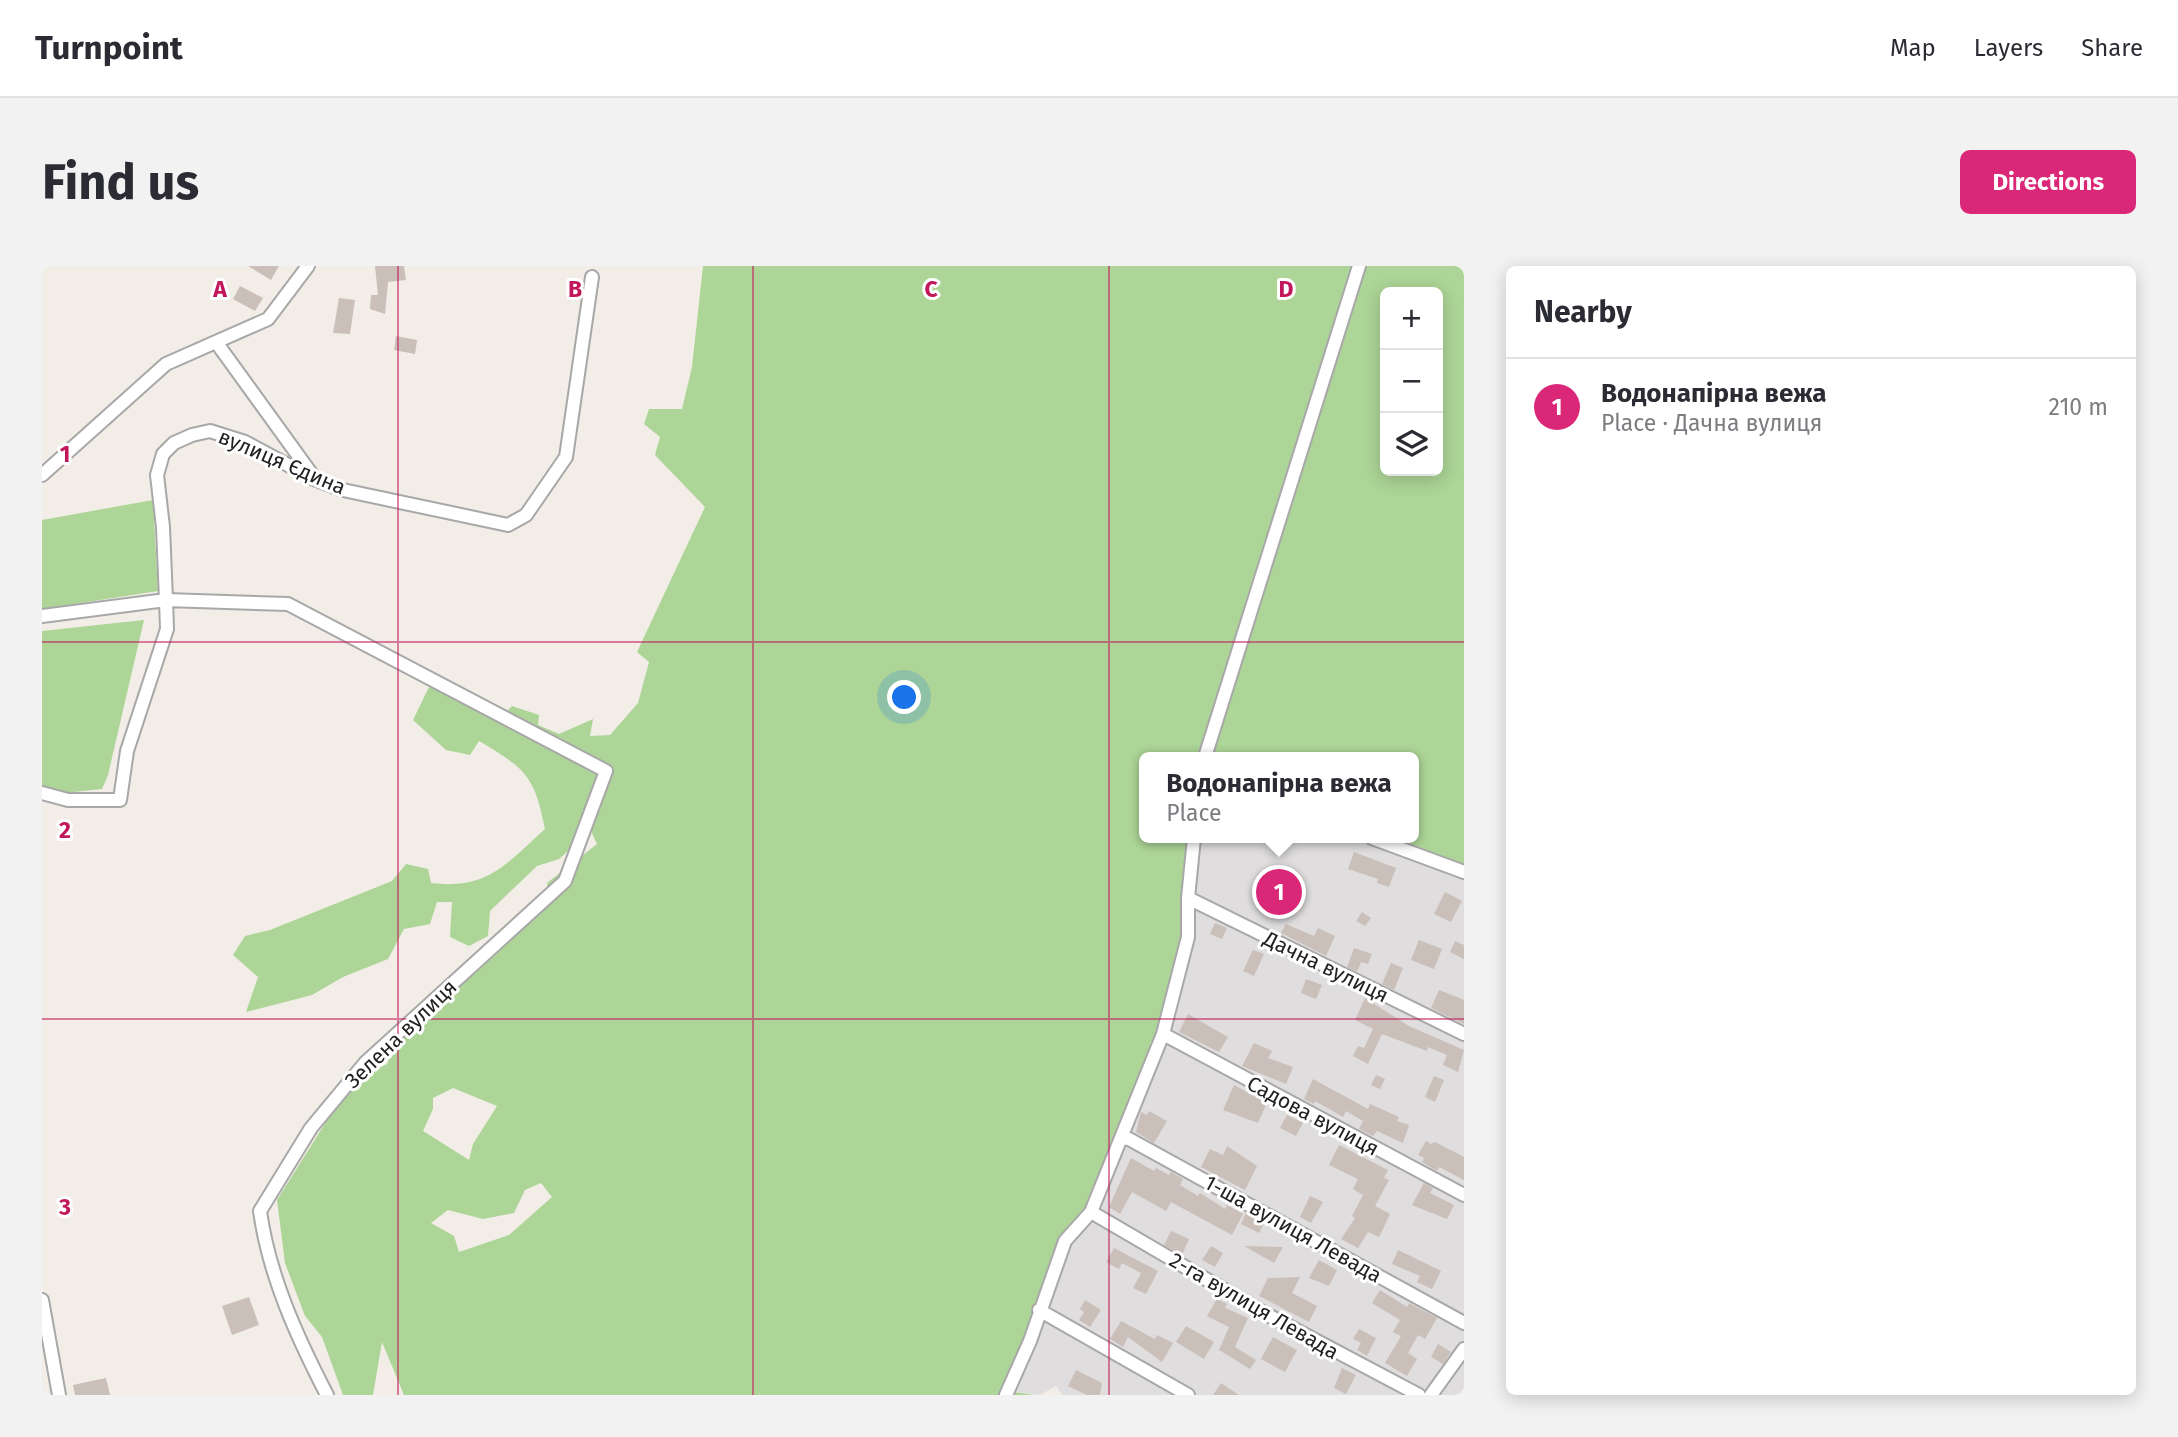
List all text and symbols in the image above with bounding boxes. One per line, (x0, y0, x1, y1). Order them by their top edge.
text: Turnpoint (35, 28, 183, 68)
text: Map (1890, 34, 1936, 62)
text: Layers (1974, 34, 2043, 62)
text: Share (2081, 34, 2143, 62)
button: Directions (1960, 150, 2136, 214)
text: Find us (42, 153, 199, 212)
text: A (212, 275, 227, 303)
text: B (568, 275, 582, 303)
text: C (924, 275, 938, 303)
text: D (1279, 275, 1294, 303)
map controls (1380, 287, 1443, 476)
button: + (1380, 287, 1443, 350)
text: Nearby (1534, 294, 1632, 330)
button: − (1380, 350, 1443, 413)
text: Водонапірна вежа (1601, 378, 1826, 409)
text: 1 (1552, 393, 1562, 421)
text: 210 m (2049, 393, 2108, 421)
text: Place · Дачна вулиця (1601, 409, 1822, 437)
button: layers (1380, 413, 1443, 476)
street label: вулиця Єдина (214, 424, 350, 500)
text: 1 (60, 440, 70, 468)
your location (887, 680, 921, 714)
popup (1139, 752, 1419, 843)
text: Водонапірна вежа (1166, 768, 1392, 799)
text: Place (1166, 799, 1222, 827)
text: 2 (59, 816, 71, 844)
pin: 1 (1256, 866, 1302, 918)
street label: Дачна вулиця (1259, 925, 1393, 1008)
street label: Зелена вулиця (340, 974, 462, 1094)
street label: Садова вулиця (1243, 1070, 1383, 1162)
street label: 1-ша вулиця Левада (1200, 1170, 1386, 1288)
text: 3 (58, 1193, 71, 1221)
street label: 2-га вулиця Левада (1165, 1247, 1343, 1365)

